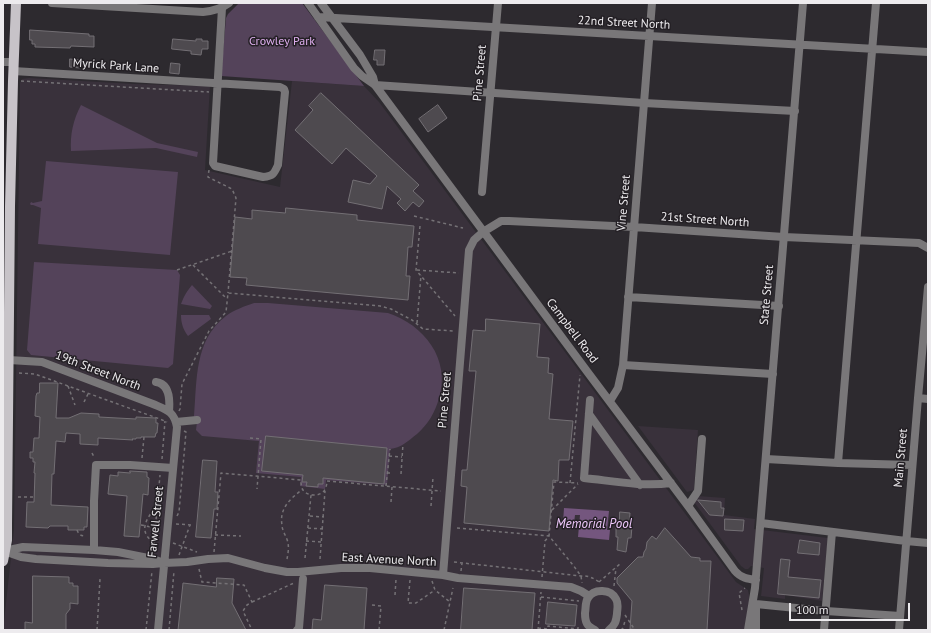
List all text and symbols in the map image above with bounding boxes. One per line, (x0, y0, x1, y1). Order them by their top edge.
street label: 22nd Street North (577, 13, 671, 33)
park label: Crowley Park (249, 35, 315, 49)
street label: Pine Street (470, 44, 490, 102)
street label: Myrick Park Lane (72, 56, 160, 76)
street label: Vine Street (614, 174, 634, 232)
street label: 21st Street North (660, 210, 750, 230)
street label: State Street (757, 264, 777, 326)
street label: Campbell Road (543, 296, 601, 366)
street label: 19th Street North (53, 348, 143, 394)
street label: Pine Street (435, 371, 455, 429)
street label: Main Street (891, 428, 911, 488)
street label: Farwell Street (145, 486, 167, 558)
water label: Memorial Pool (556, 516, 632, 532)
street label: East Avenue North (341, 550, 437, 570)
scale bar (791, 595, 912, 621)
text: 100 m (796, 602, 829, 617)

